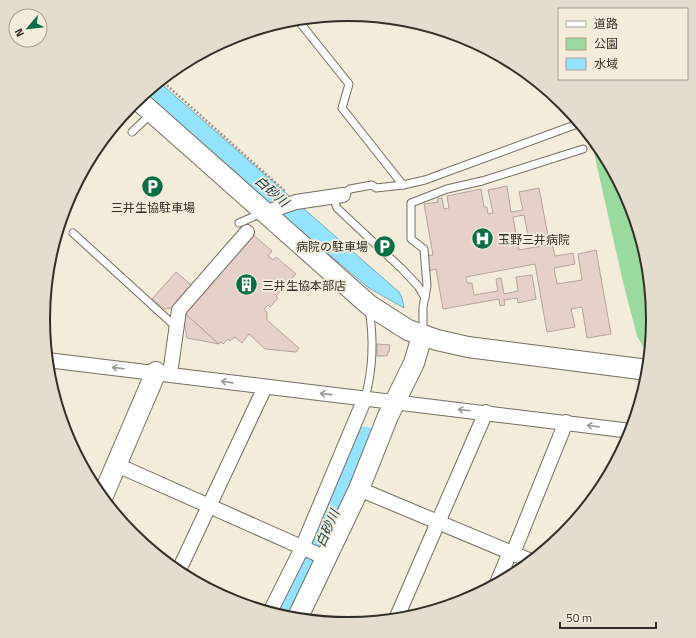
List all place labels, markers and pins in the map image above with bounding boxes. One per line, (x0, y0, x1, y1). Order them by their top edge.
parking icon: 三井生協駐車場 (140, 173, 166, 199)
place label: 三井生協駐車場 (111, 198, 195, 217)
hospital icon: 玉野三井病院 (469, 226, 495, 252)
place label: 玉野三井病院 (498, 230, 570, 249)
parking icon: 病院の駐車場 (371, 233, 397, 259)
place label: 病院の駐車場 (296, 237, 368, 256)
building icon: 三井生協本部店 (233, 272, 259, 298)
place label: 三井生協本部店 (262, 276, 346, 295)

